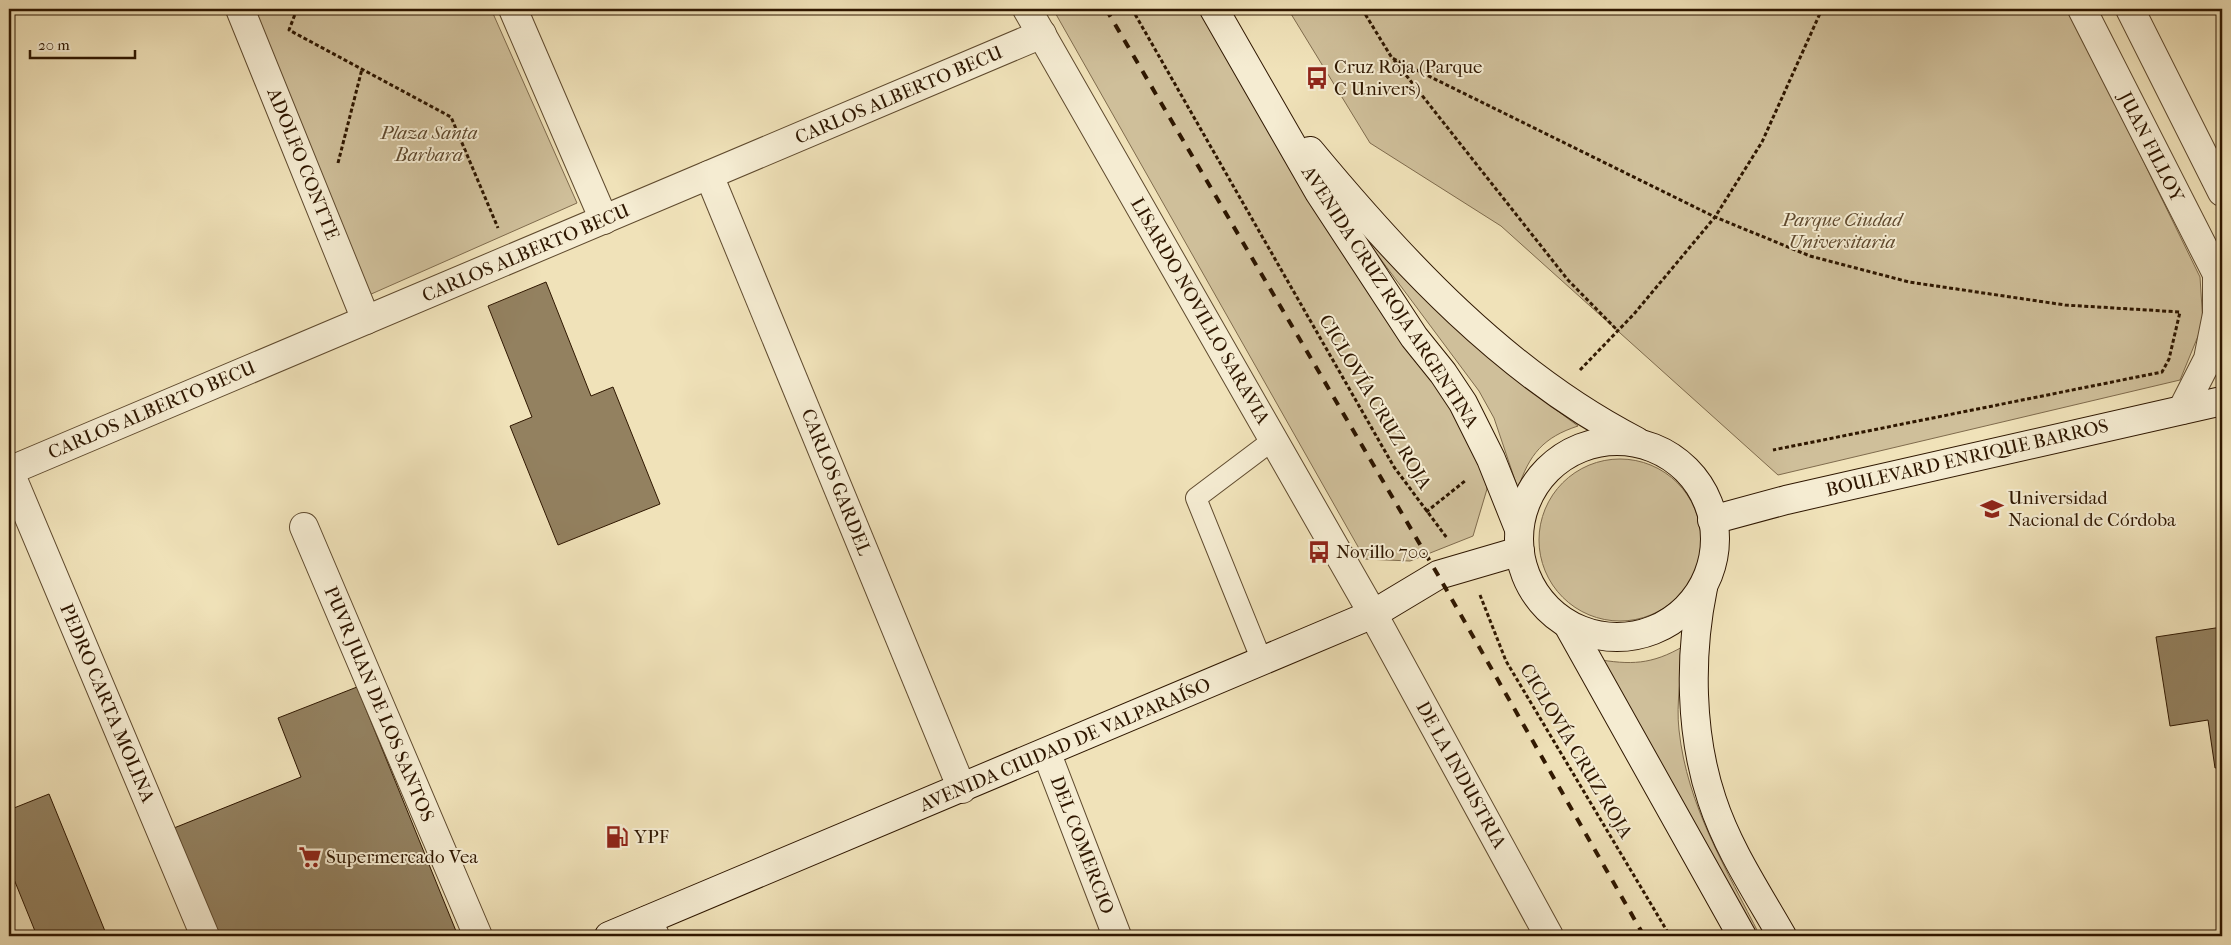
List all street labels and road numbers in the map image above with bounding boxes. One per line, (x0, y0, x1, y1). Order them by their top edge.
street label: CARLOS ALBERTO BECU (792, 41, 1006, 149)
street label: ADOLFO CONTTE (262, 84, 344, 244)
street label: JUAN FILLOY (2113, 86, 2189, 207)
street label: AVENIDA CRUZ ROJA ARGENTINA (1296, 161, 1483, 433)
street label: LISARDO NOVILLO SARAVIA (1126, 194, 1274, 429)
street label: CARLOS ALBERTO BECU (419, 199, 633, 307)
street label: CICLOVÍA CRUZ ROJA (1314, 311, 1436, 494)
street label: CARLOS ALBERTO BECU (45, 356, 259, 464)
street label: CARLOS GARDEL (797, 406, 876, 559)
street label: BOULEVARD ENRIQUE BARROS (1824, 415, 2111, 501)
street label: PUVR JUAN DE LOS SANTOS (319, 583, 439, 825)
street label: PEDRO CARTA MOLINA (55, 600, 159, 806)
street label: CICLOVÍA CRUZ ROJA (1515, 660, 1637, 843)
street label: AVENIDA CIUDAD DE VALPARAÍSO (915, 674, 1214, 817)
street label: DE LA INDUSTRIA (1411, 697, 1511, 853)
street label: DEL COMERCIO (1046, 773, 1118, 917)

